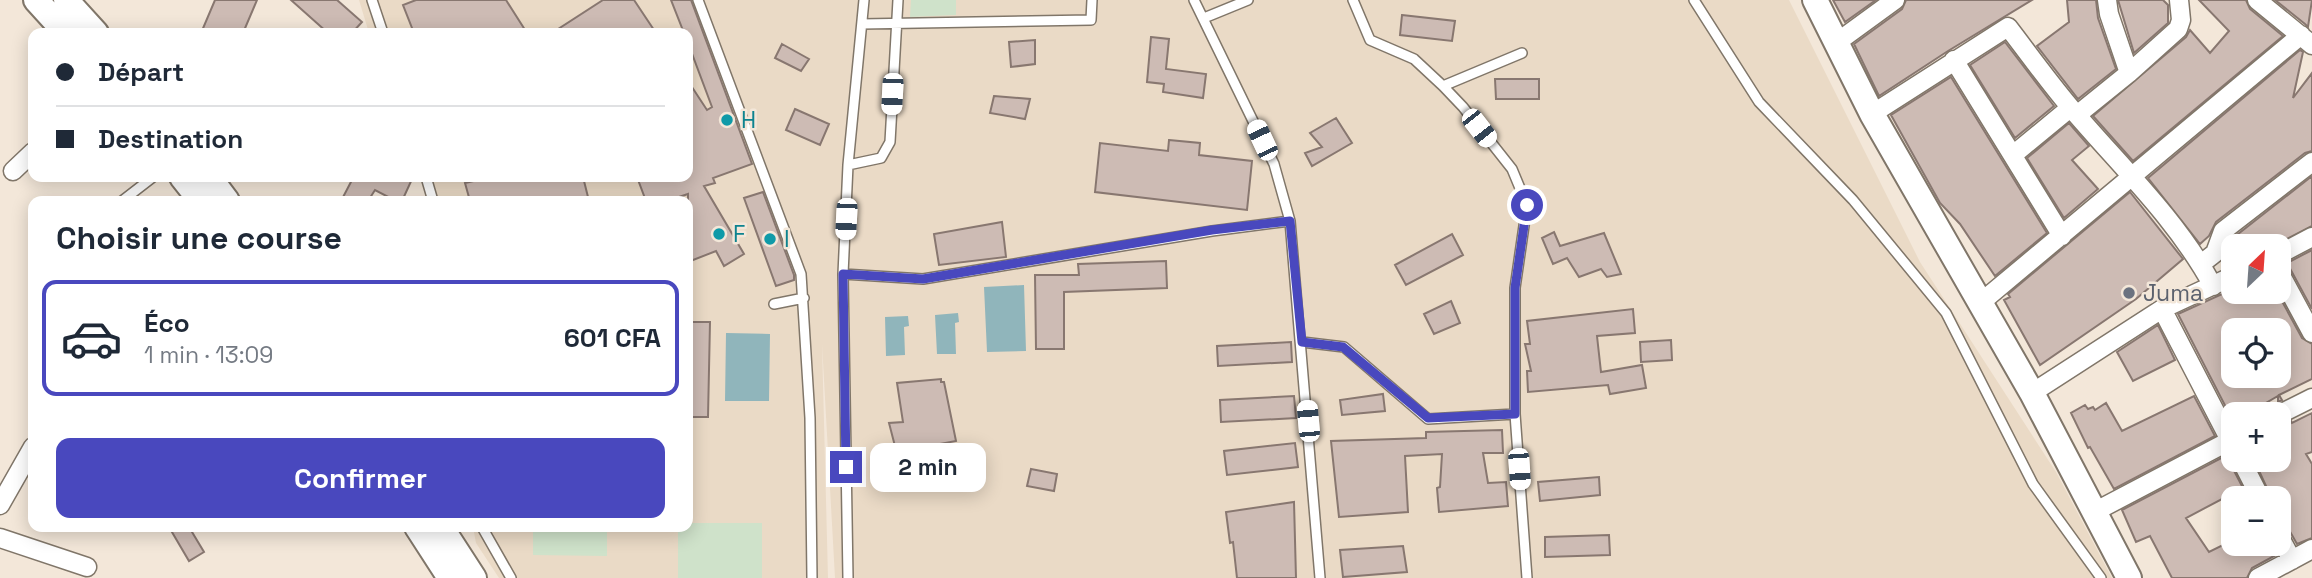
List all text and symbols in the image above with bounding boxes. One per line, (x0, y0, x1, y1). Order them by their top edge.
text: Départ (98, 55, 184, 89)
car (881, 72, 904, 116)
place label: H (741, 105, 756, 135)
car (1458, 105, 1501, 151)
marker: H (719, 112, 735, 128)
car (1244, 117, 1281, 163)
text: Destination (98, 122, 243, 156)
route start (1511, 189, 1543, 221)
car (835, 197, 858, 241)
text: Choisir une course (56, 218, 342, 258)
place label: F (733, 219, 745, 249)
place label: I (784, 224, 790, 254)
marker: F (711, 226, 727, 242)
marker: I (762, 231, 778, 247)
north arrow (2221, 234, 2291, 304)
map controls (2221, 234, 2291, 556)
place label: Juma (2143, 278, 2203, 308)
marker: Juma (2121, 285, 2137, 301)
text: Éco (144, 306, 190, 340)
icon: car (60, 307, 123, 370)
button: locate (2221, 318, 2291, 388)
text: 601 CFA (564, 321, 661, 355)
text: 1 min · 13:09 (144, 340, 273, 370)
car (1296, 399, 1321, 443)
button: + (2221, 402, 2291, 472)
button: Confirmer (56, 438, 665, 518)
callout: 2 min (870, 442, 986, 491)
car (1508, 447, 1531, 491)
route end (830, 451, 862, 483)
text: 2 min (898, 452, 958, 482)
button: − (2221, 486, 2291, 556)

